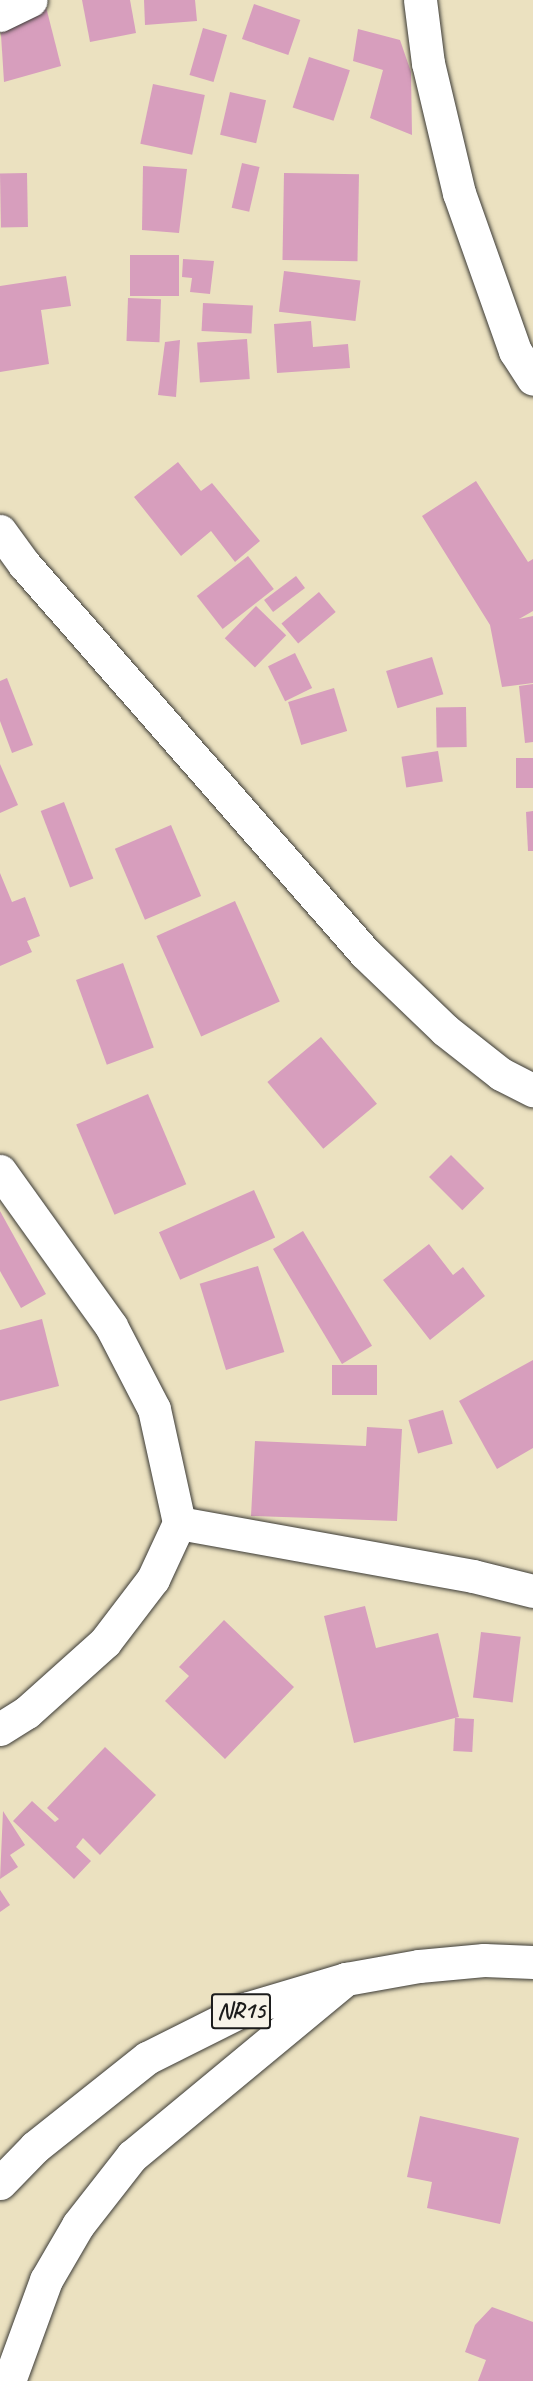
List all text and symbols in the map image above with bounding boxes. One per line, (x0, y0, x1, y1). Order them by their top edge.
road number: NR15 (210, 1990, 272, 2032)

